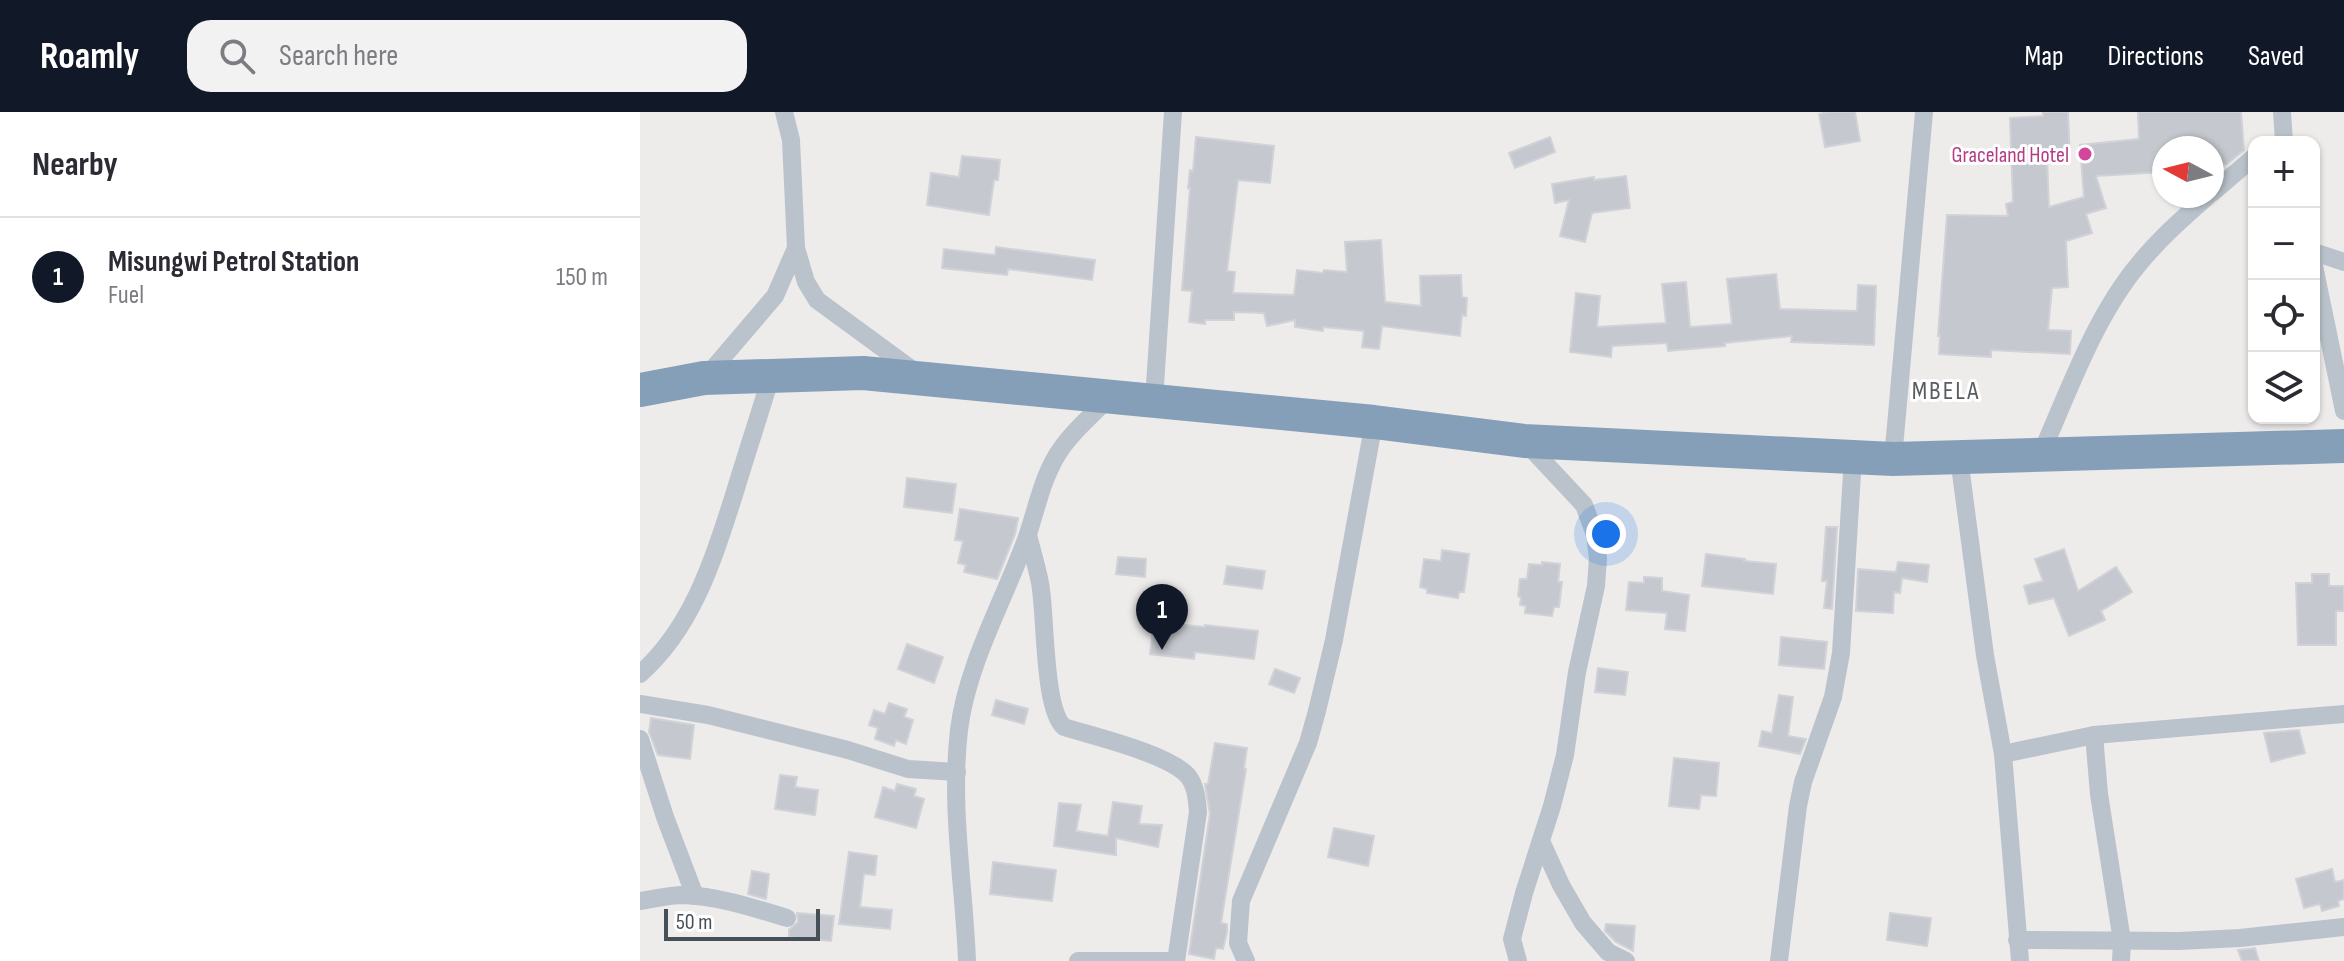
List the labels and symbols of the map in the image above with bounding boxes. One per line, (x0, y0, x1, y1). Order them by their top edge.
north arrow (2152, 136, 2224, 208)
place label: Graceland Hotel (1952, 142, 2069, 169)
marker: Graceland Hotel (2076, 145, 2094, 163)
district label: MBELA (1912, 376, 1980, 407)
your location (1586, 514, 1626, 554)
pin: 1 (1136, 584, 1188, 650)
scale bar (664, 905, 820, 941)

